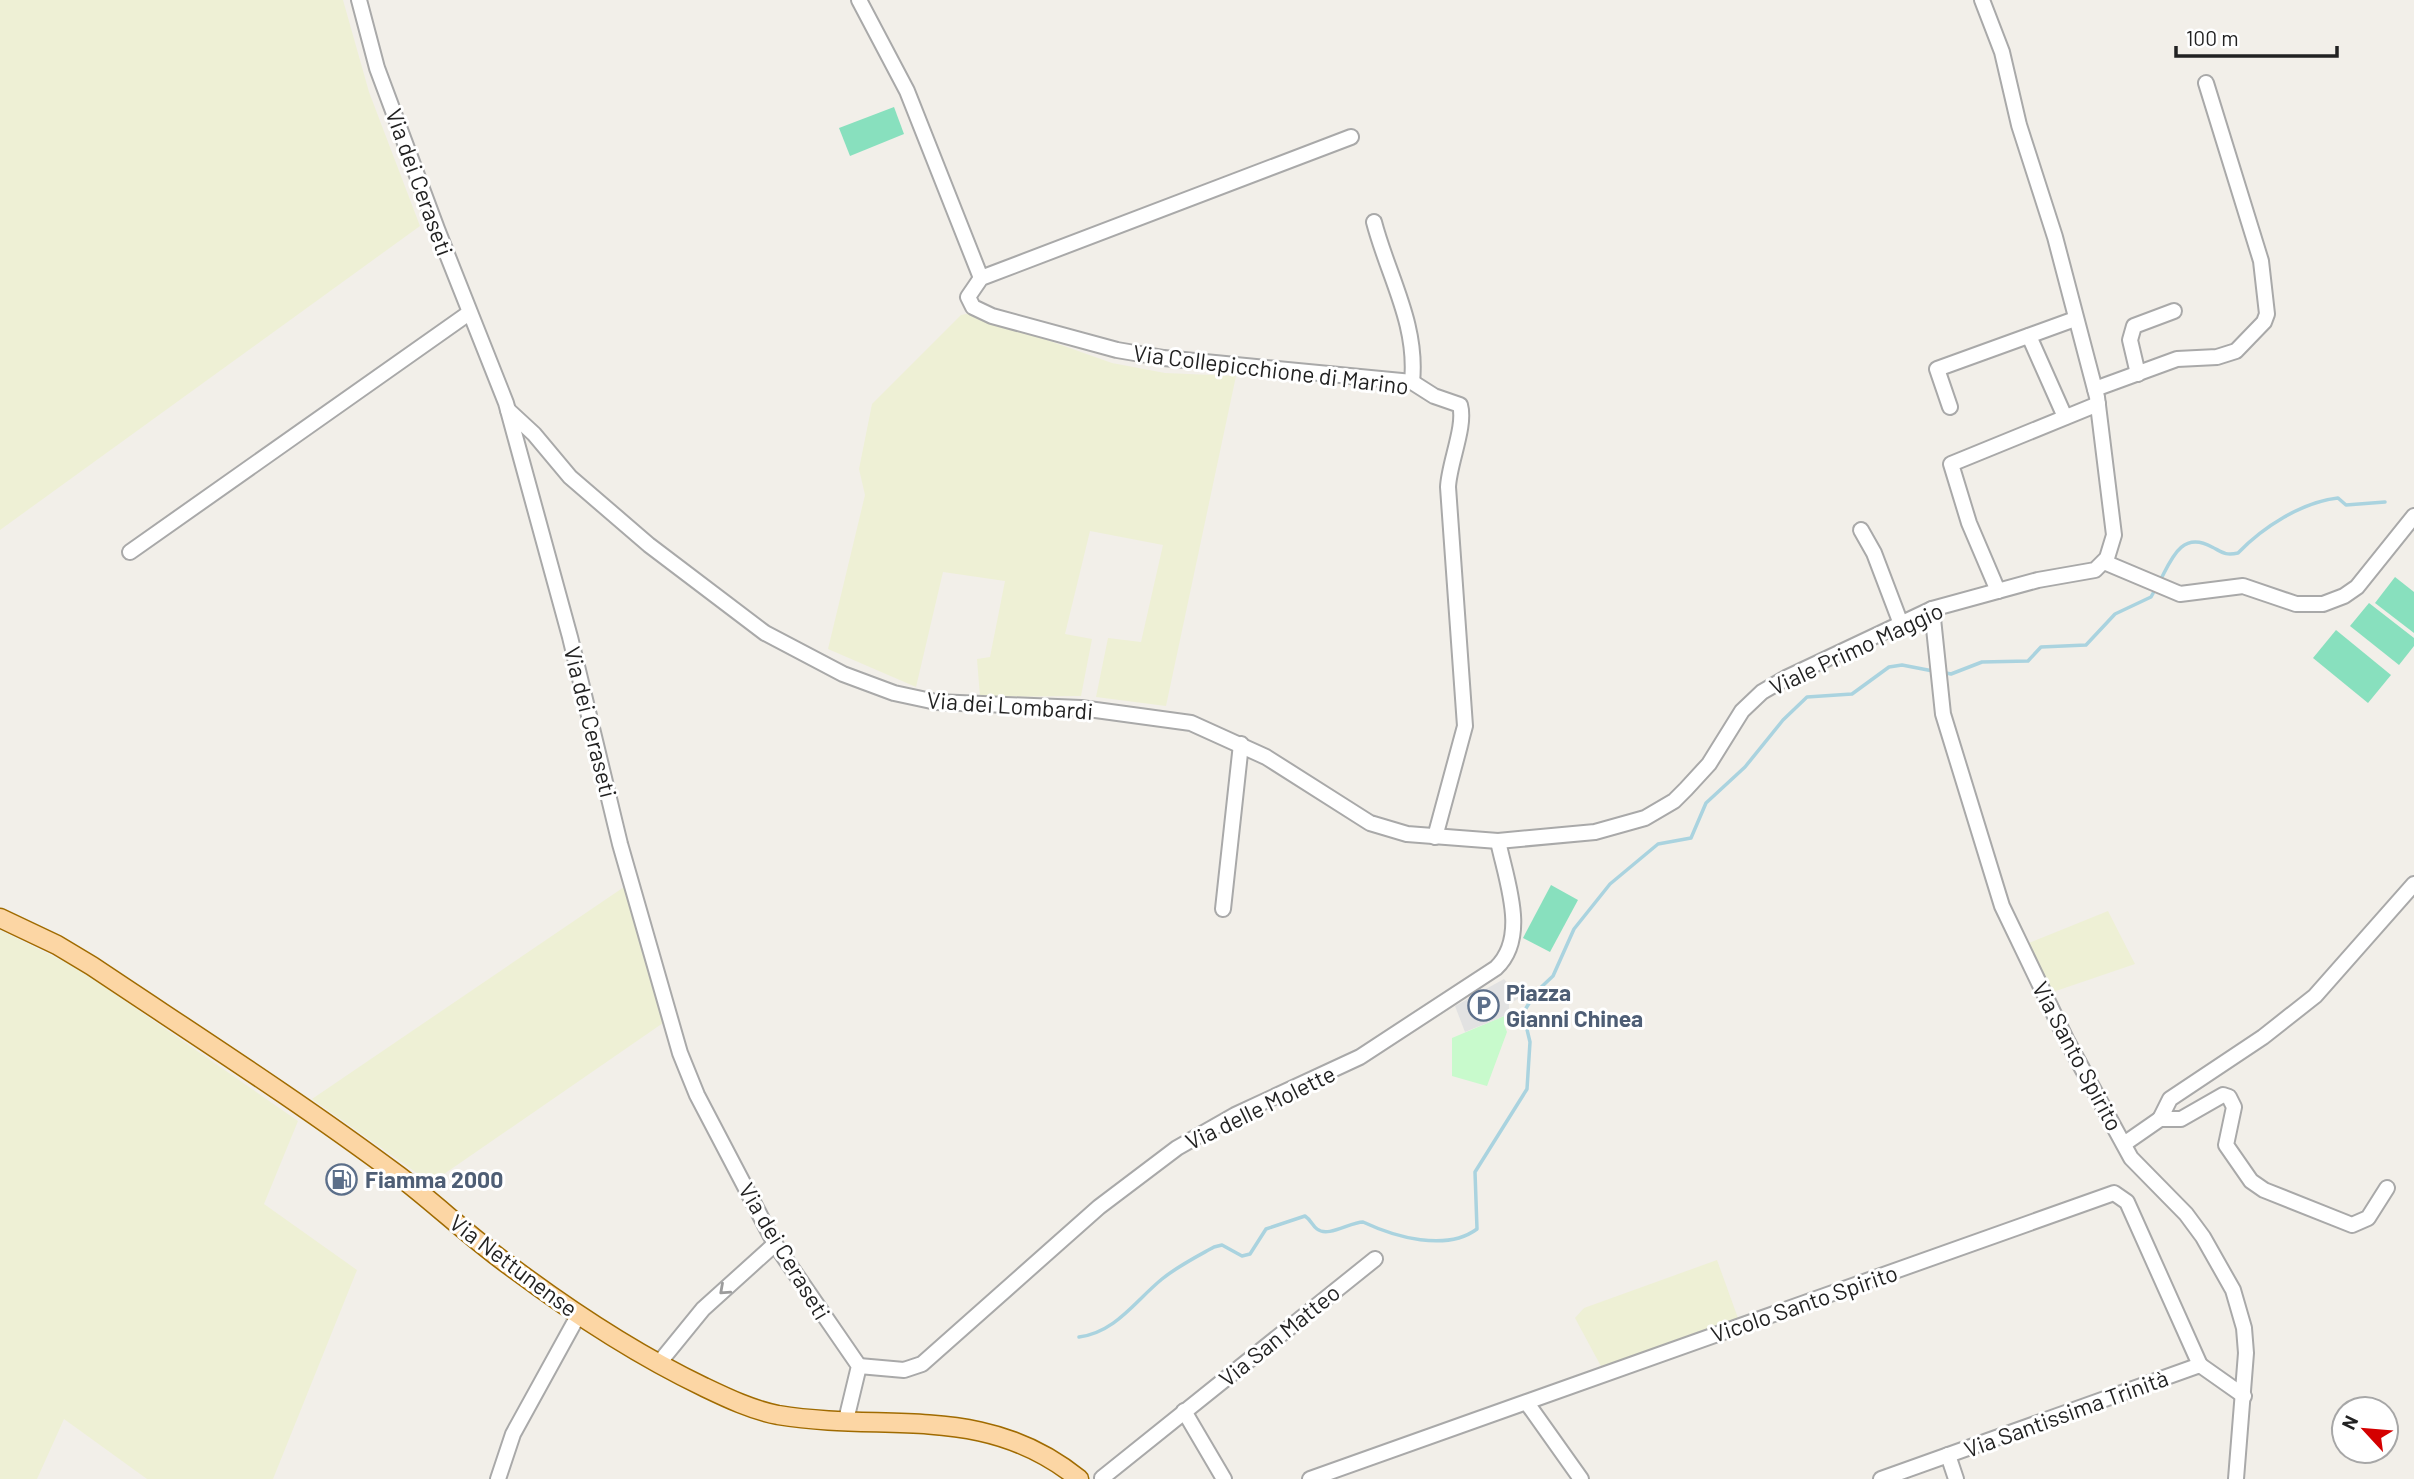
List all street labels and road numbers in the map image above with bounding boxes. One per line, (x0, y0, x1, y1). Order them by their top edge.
street label: Via dei Ceraseti (380, 105, 460, 259)
street label: Via Collepicchione di Marino (1132, 338, 1410, 400)
street label: Viale Primo Maggio (1765, 596, 1947, 700)
street label: Via dei Ceraseti (559, 644, 623, 800)
street label: Via dei Lombardi (926, 685, 1094, 725)
street label: Via Santo Spirito (2027, 976, 2129, 1136)
street label: Via delle Molette (1181, 1059, 1339, 1155)
street label: Via dei Ceraseti (733, 1177, 837, 1325)
street label: Via Nettunense (445, 1208, 583, 1322)
street label: Vicolo Santo Spirito (1707, 1258, 1901, 1348)
street label: Via San Matteo (1213, 1278, 1345, 1392)
street label: Via Santissima Trinità (1960, 1363, 2172, 1463)

